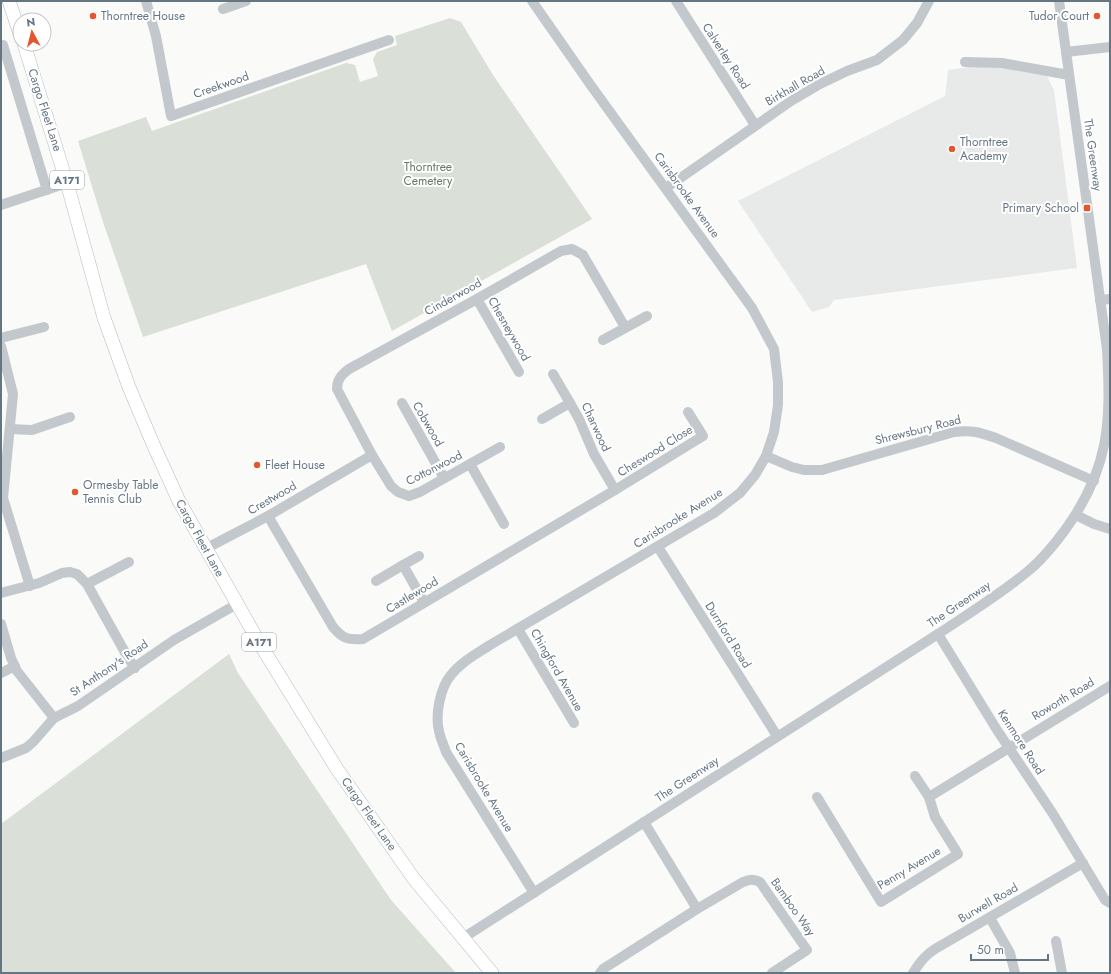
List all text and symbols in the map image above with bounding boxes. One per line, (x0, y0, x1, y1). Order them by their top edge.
place label: Thorntree House (101, 7, 185, 25)
place label: Tudor Court (1029, 7, 1089, 25)
marker: Thorntree House (88, 11, 98, 21)
marker: Tudor Court (1092, 11, 1102, 21)
north arrow (12, 12, 52, 52)
text: N (25, 14, 36, 31)
street label: Calverley Road (698, 19, 754, 93)
street label: Birkhall Road (762, 62, 828, 110)
street label: Cargo Fleet Lane (23, 66, 67, 154)
street label: Creekwood (191, 67, 251, 103)
street label: The Greenway (1079, 118, 1107, 193)
place label: Thorntree Academy (960, 133, 1008, 165)
marker: Thorntree Academy (947, 144, 957, 154)
street label: Carisbrooke Avenue (650, 148, 724, 242)
park label: Thorntree Cemetery (404, 158, 453, 190)
road number: A171 (50, 171, 84, 189)
place label: Primary School (1002, 199, 1079, 217)
marker: Primary School (1082, 203, 1092, 213)
street label: Cinderwood (421, 274, 485, 320)
street label: Chesneywood (483, 294, 535, 364)
street label: Cobwood (408, 398, 448, 450)
street label: Charwood (577, 399, 615, 455)
street label: Shrewsbury Road (873, 411, 963, 449)
street label: Cheswood Close (614, 421, 696, 481)
street label: Cottonwood (403, 446, 465, 490)
place label: Fleet House (265, 456, 325, 474)
marker: Fleet House (252, 460, 262, 470)
place label: Ormesby Table Tennis Club (83, 476, 158, 508)
street label: Crestwood (244, 477, 300, 519)
street label: Carisbrooke Avenue (630, 483, 726, 553)
marker: Ormesby Table Tennis Club (70, 487, 80, 497)
street label: Cargo Fleet Lane (171, 496, 229, 580)
street label: Castlewood (382, 572, 442, 618)
street label: The Greenway (924, 576, 995, 632)
street label: Durnford Road (700, 598, 756, 672)
street label: Chingford Avenue (526, 625, 588, 715)
road number: A171 (242, 633, 276, 651)
street label: St Anthony's Road (66, 635, 152, 701)
street label: Roworth Road (1028, 673, 1098, 725)
street label: Kenmore Road (993, 706, 1049, 778)
street label: Carisbrooke Avenue (450, 739, 518, 835)
street label: The Greenway (652, 751, 723, 806)
street label: Cargo Fleet Lane (337, 774, 401, 854)
street label: Penny Avenue (874, 842, 944, 894)
street label: Bamboo Way (766, 874, 820, 940)
street label: Burwell Road (955, 879, 1021, 927)
scale bar (971, 936, 1048, 962)
text: 50 m (977, 941, 1004, 959)

